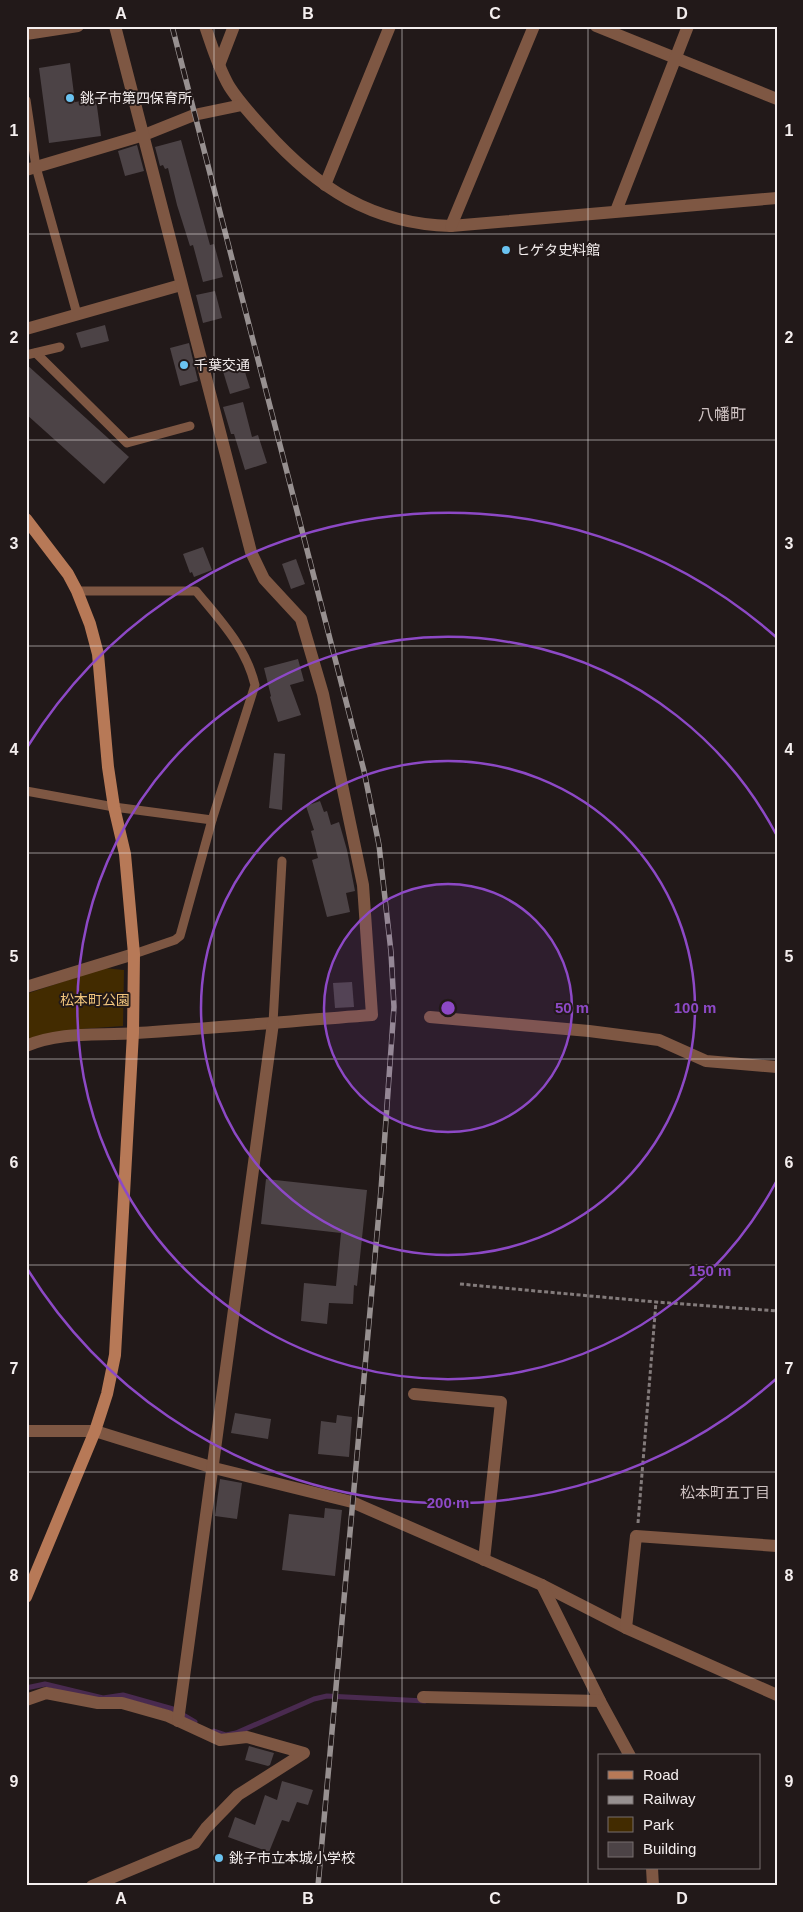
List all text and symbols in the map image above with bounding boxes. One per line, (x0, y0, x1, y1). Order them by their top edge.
text: A (115, 5, 127, 22)
text: B (302, 5, 314, 22)
text: C (489, 5, 501, 22)
text: D (676, 5, 688, 22)
place label: 銚子市第四保育所 (80, 90, 192, 106)
marker: 銚子市第四保育所 (64, 92, 76, 104)
text: 1 (10, 122, 19, 139)
text: 1 (785, 122, 794, 139)
place label: ヒゲタ史料館 (516, 242, 600, 258)
marker: ヒゲタ史料館 (500, 244, 512, 256)
text: 2 (10, 329, 19, 346)
text: 2 (785, 329, 794, 346)
place label: 千葉交通 (194, 357, 250, 373)
marker: 千葉交通 (178, 359, 190, 371)
district label: 八幡町 (698, 406, 746, 423)
text: 3 (10, 535, 19, 552)
text: 3 (785, 535, 794, 552)
text: 4 (10, 741, 19, 758)
text: 4 (785, 741, 794, 758)
text: 5 (10, 948, 19, 965)
text: 5 (785, 948, 794, 965)
park label: 松本町公園 (60, 992, 130, 1008)
centre of rings (439, 999, 457, 1017)
text: 50 m (555, 999, 589, 1016)
text: 100 m (674, 999, 716, 1016)
text: 6 (10, 1154, 19, 1171)
text: 6 (785, 1154, 794, 1171)
text: 150 m (689, 1262, 731, 1279)
text: 7 (10, 1360, 19, 1377)
text: 7 (785, 1360, 794, 1377)
district label: 松本町五丁目 (680, 1484, 770, 1501)
text: 200 m (427, 1494, 469, 1511)
text: 8 (10, 1567, 19, 1584)
text: 8 (785, 1567, 794, 1584)
legend (598, 1754, 760, 1870)
text: Road (643, 1766, 679, 1783)
text: 9 (10, 1773, 19, 1790)
text: 9 (785, 1773, 794, 1790)
text: Railway (643, 1790, 696, 1807)
text: Park (643, 1816, 674, 1833)
text: Building (643, 1840, 696, 1857)
place label: 銚子市立本城小学校 (229, 1850, 355, 1866)
marker: 銚子市立本城小学校 (213, 1852, 225, 1864)
text: A (115, 1890, 127, 1907)
text: B (302, 1890, 314, 1907)
text: C (489, 1890, 501, 1907)
text: D (676, 1890, 688, 1907)

